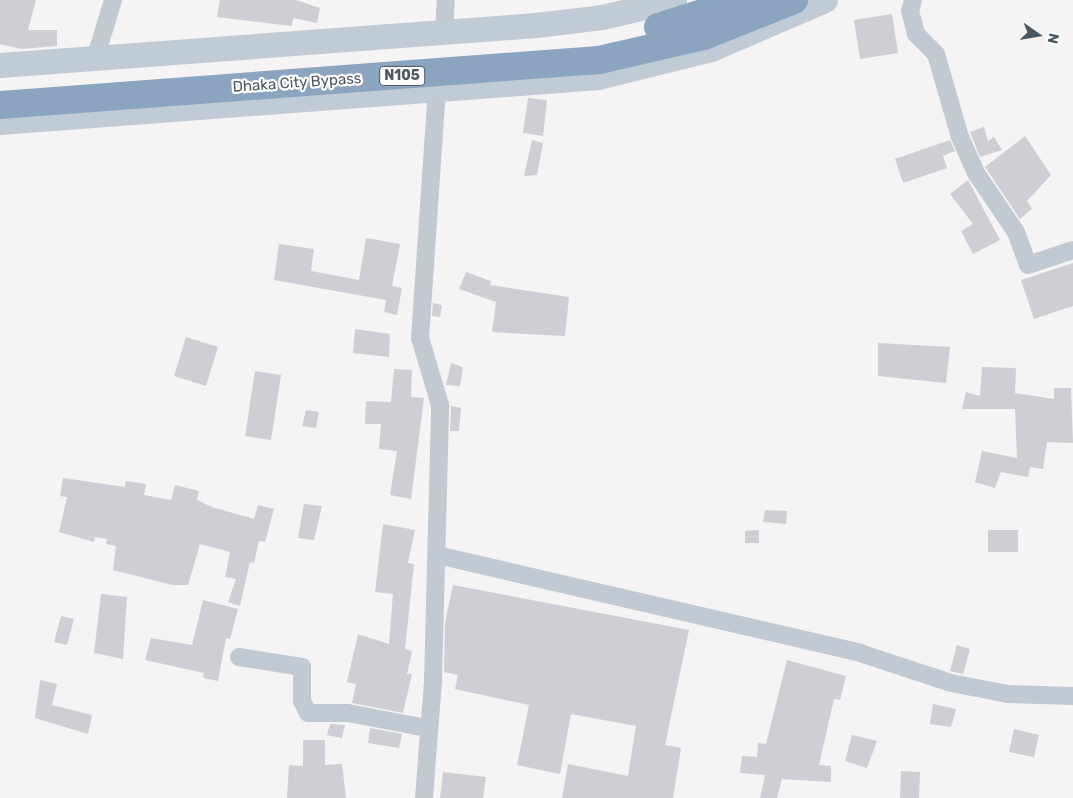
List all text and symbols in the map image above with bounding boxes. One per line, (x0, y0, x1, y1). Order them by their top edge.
north arrow (1013, 10, 1063, 60)
text: N (1044, 32, 1063, 45)
road number: N105 (378, 64, 426, 88)
street label: Dhaka City Bypass (232, 70, 362, 96)

